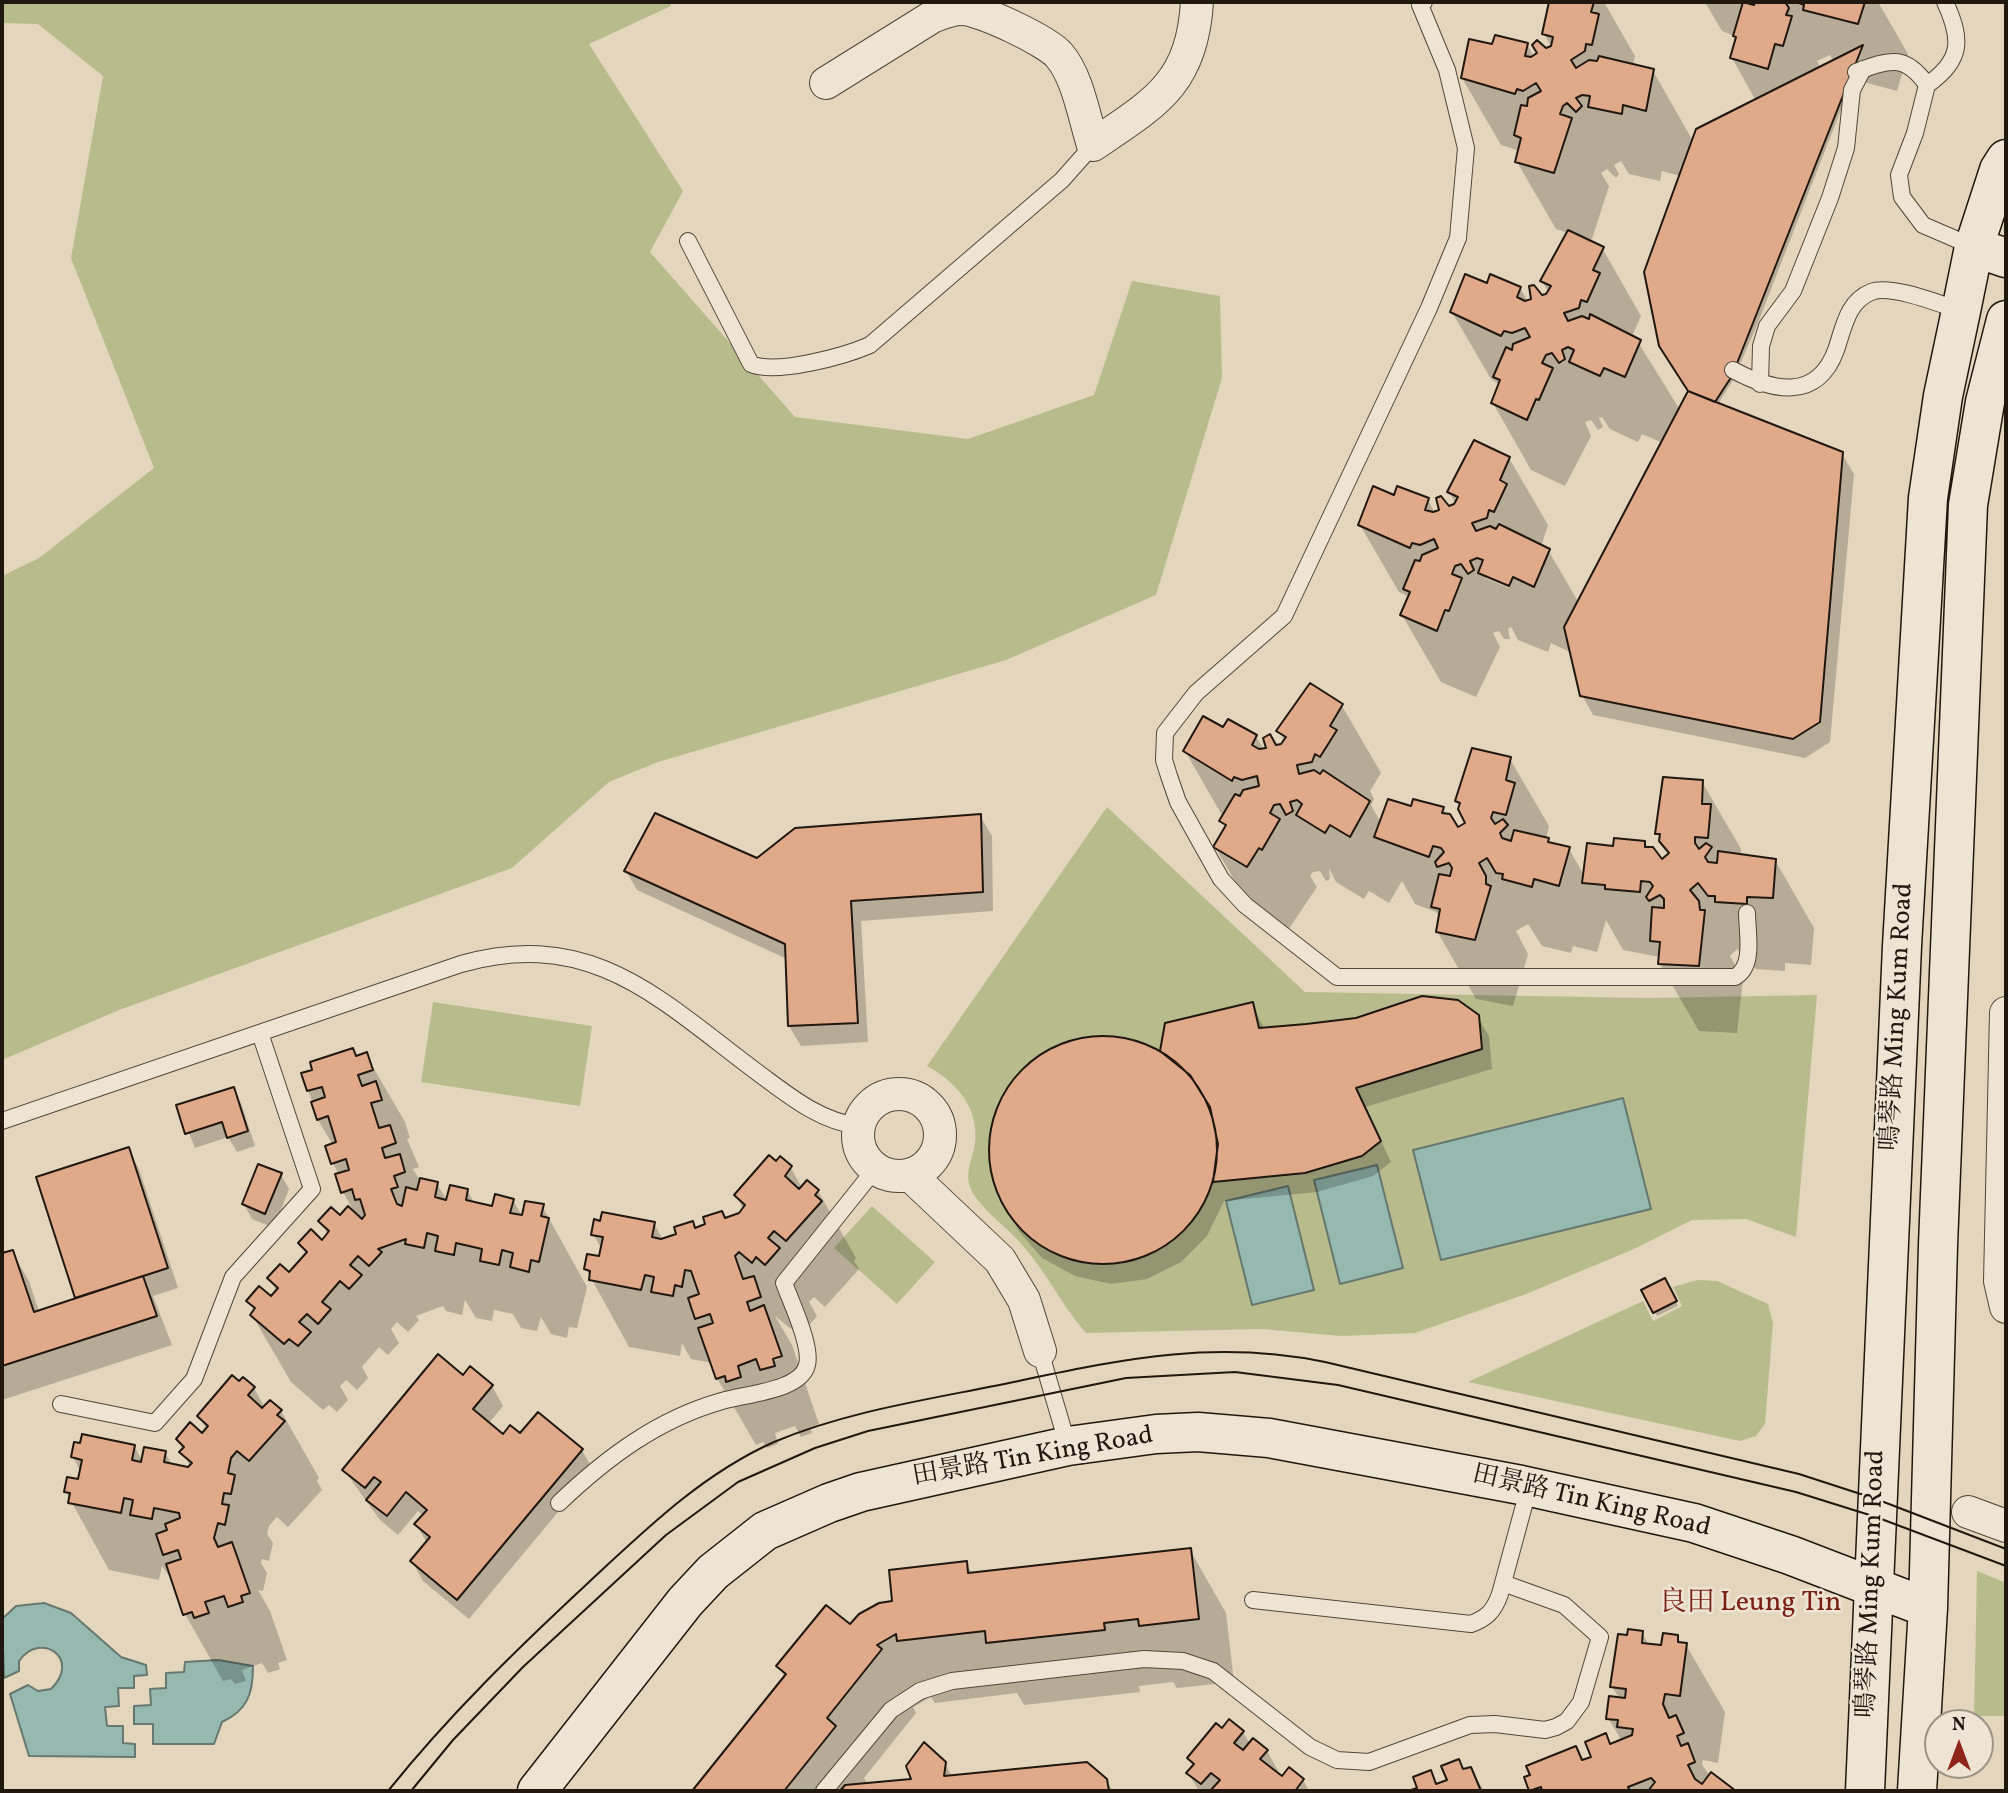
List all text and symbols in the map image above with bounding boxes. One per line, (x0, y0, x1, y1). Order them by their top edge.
street label: 鳴琴路 Ming Kum Road (1876, 882, 1922, 1152)
street label: 田景路 Tin King Road (910, 1421, 1156, 1495)
street label: 鳴琴路 Ming Kum Road (1853, 1449, 1893, 1719)
street label: 田景路 Tin King Road (1469, 1460, 1713, 1546)
district label: 良田 Leung Tin (1658, 1588, 1842, 1622)
north arrow (1924, 1709, 1994, 1779)
text: N (1952, 1712, 1966, 1738)

